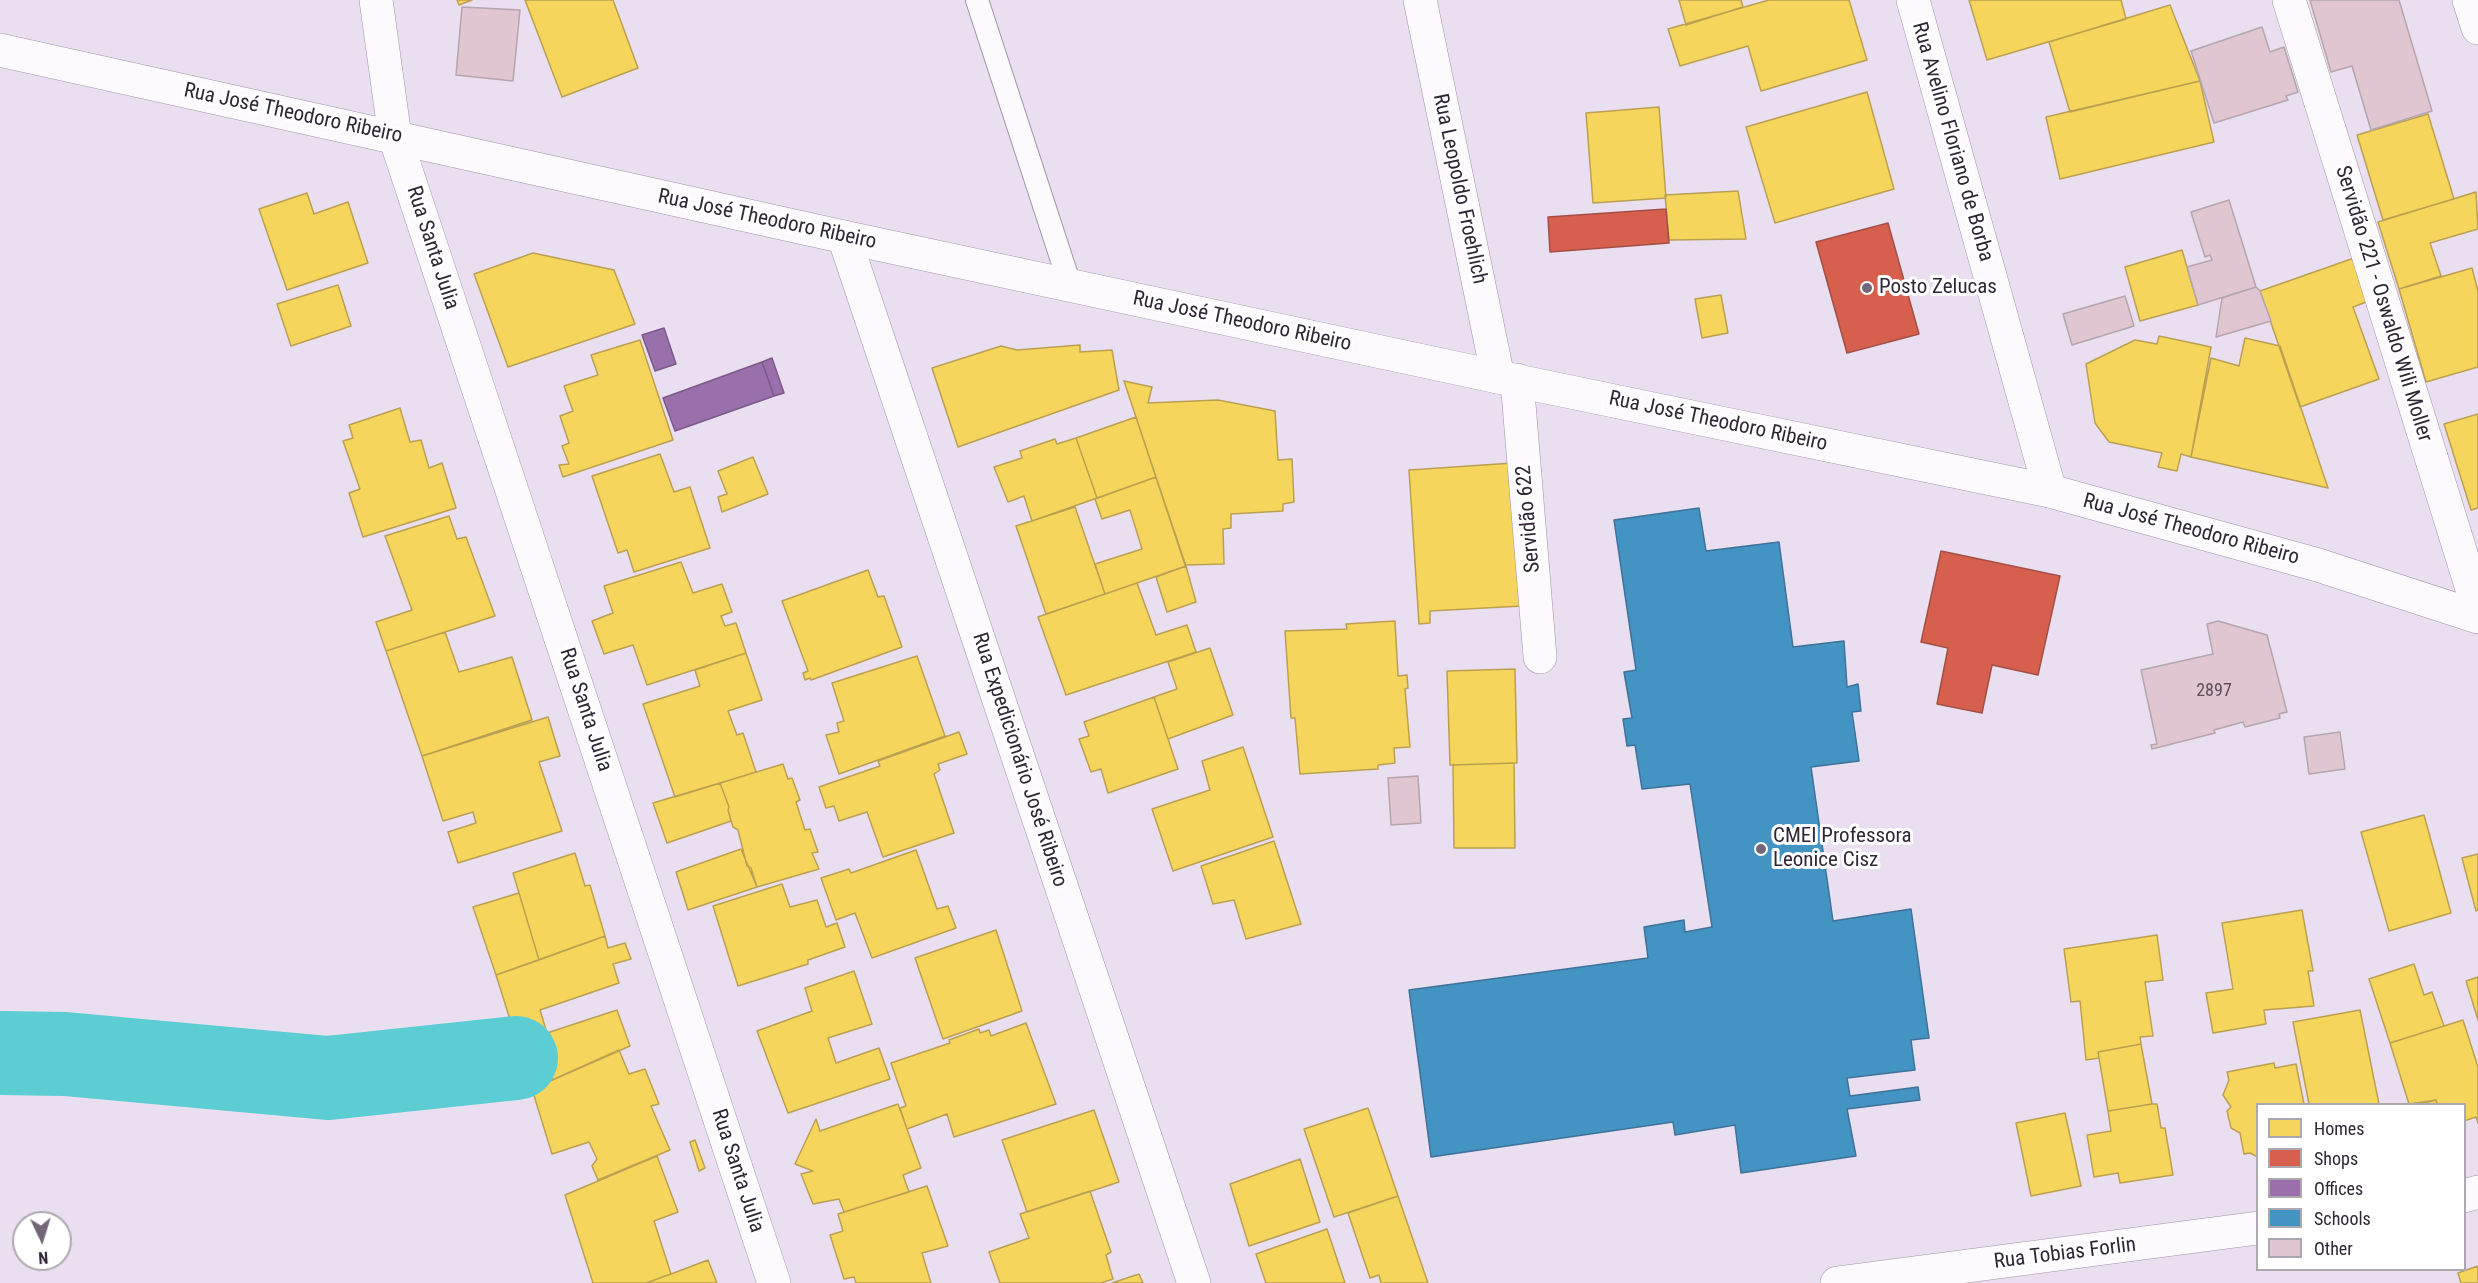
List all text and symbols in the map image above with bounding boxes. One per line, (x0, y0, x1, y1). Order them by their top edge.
street label: Rua Avelino Floriano de Borba (1906, 19, 1998, 265)
street label: Rua José Theodoro Ribeiro (181, 79, 405, 149)
street label: Rua Leopoldo Froehlich (1427, 91, 1491, 287)
street label: Servidão 221 - Oswaldo Wili Moller (2329, 163, 2437, 445)
street label: Rua Santa Julia (400, 183, 464, 313)
street label: Rua José Theodoro Ribeiro (655, 185, 879, 255)
place label: Posto Zelucas (1879, 275, 1997, 301)
marker: Posto Zelucas (1860, 281, 1874, 295)
street label: Rua José Theodoro Ribeiro (1130, 287, 1354, 357)
street label: Rua José Theodoro Ribeiro (1606, 387, 1830, 457)
street label: Servidão 622 (1512, 464, 1546, 574)
street label: Rua José Theodoro Ribeiro (2080, 489, 2302, 571)
street label: Rua Expedicionário José Ribeiro (966, 630, 1072, 890)
street label: Rua Santa Julia (553, 645, 617, 775)
house number: 2897 (2196, 680, 2232, 702)
place label: CMEI Professora Leonice Cisz (1773, 824, 1912, 874)
marker: CMEI Professora Leonice Cisz (1754, 842, 1768, 856)
legend (2256, 1103, 2466, 1271)
street label: Rua Santa Julia (705, 1106, 769, 1236)
text: Homes (2314, 1118, 2364, 1139)
text: Shops (2314, 1148, 2358, 1169)
text: Offices (2314, 1178, 2363, 1199)
text: Schools (2314, 1208, 2371, 1229)
north arrow (12, 1211, 72, 1271)
street label: Rua Tobias Forlin (1993, 1233, 2137, 1275)
text: Other (2314, 1238, 2353, 1259)
text: N (38, 1248, 49, 1267)

